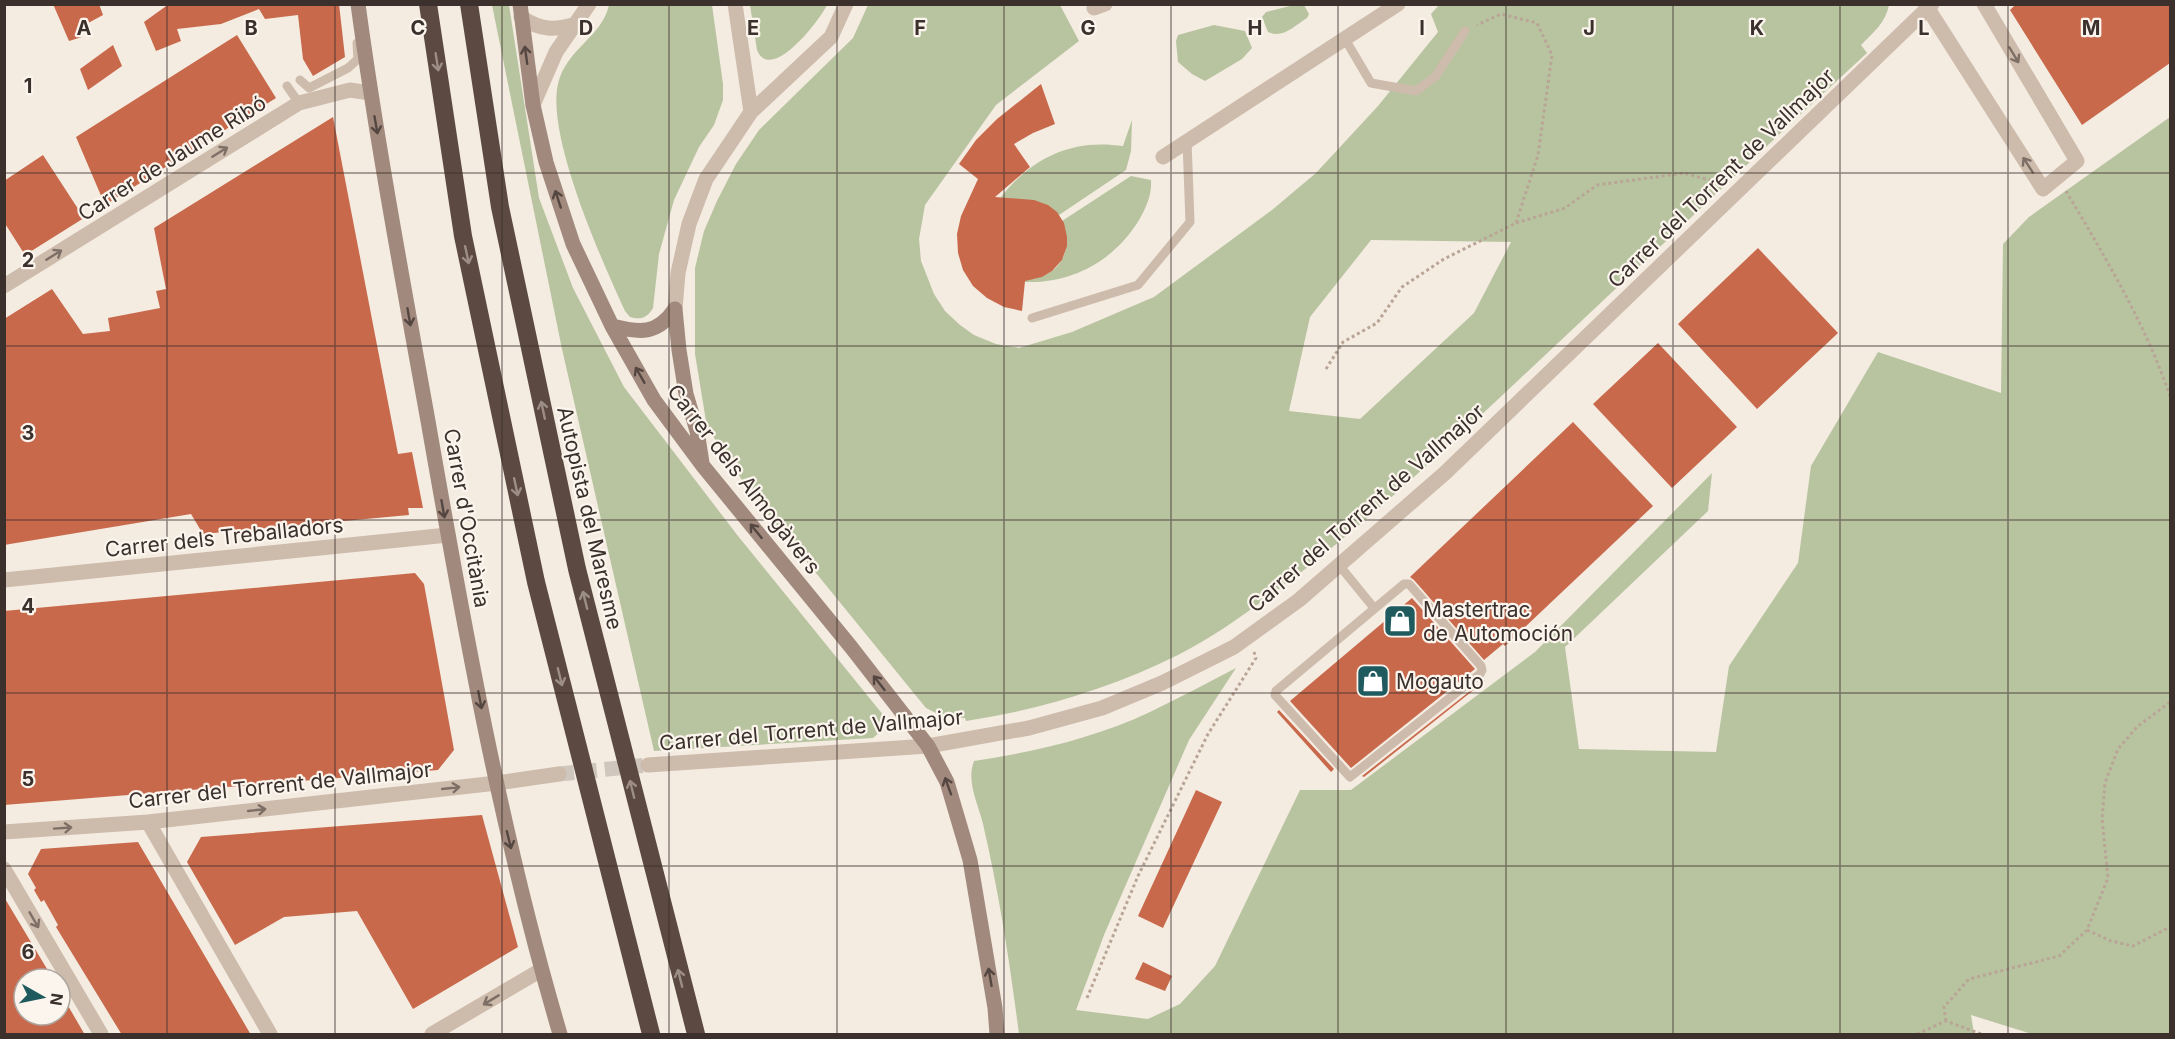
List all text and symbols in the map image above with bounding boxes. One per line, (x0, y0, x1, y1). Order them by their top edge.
text: A (77, 16, 92, 40)
text: B (244, 16, 258, 40)
text: C (411, 16, 425, 40)
text: D (579, 16, 593, 40)
text: E (747, 16, 759, 40)
text: F (914, 16, 926, 40)
text: G (1080, 16, 1096, 40)
text: H (1248, 16, 1262, 40)
text: I (1419, 16, 1425, 40)
text: J (1583, 16, 1595, 40)
text: K (1750, 16, 1764, 40)
text: L (1918, 16, 1930, 40)
text: M (2082, 16, 2100, 40)
one-way arrow (521, 45, 532, 65)
one-way arrow (2008, 46, 2020, 63)
one-way arrow (431, 52, 442, 72)
street label: Carrer del Torrent de Vallmajor (1603, 63, 1839, 293)
text: 1 (24, 74, 32, 98)
street label: Carrer de Jaume Ribó (73, 90, 271, 226)
one-way arrow (371, 114, 382, 134)
one-way arrow (211, 146, 228, 158)
one-way arrow (2022, 157, 2034, 174)
one-way arrow (552, 190, 563, 209)
one-way arrow (461, 245, 473, 264)
text: 2 (22, 248, 34, 272)
one-way arrow (45, 249, 62, 261)
one-way arrow (404, 306, 415, 326)
one-way arrow (634, 367, 646, 384)
street label: Carrer dels Almogàvers (662, 379, 826, 579)
street label: Carrer del Torrent de Vallmajor (1243, 398, 1489, 617)
one-way arrow (537, 400, 548, 420)
street label: Autopista del Maresme (552, 404, 628, 632)
text: 3 (22, 421, 34, 445)
street label: Carrer d'Occitània (439, 427, 495, 609)
one-way arrow (511, 477, 522, 496)
one-way arrow (438, 498, 449, 518)
street label: Carrer dels Treballadors (104, 512, 344, 562)
one-way arrow (750, 524, 763, 540)
one-way arrow (578, 591, 590, 610)
text: 4 (21, 594, 35, 618)
place label: Mastertrac de Automoción (1423, 597, 1573, 646)
shop icon: Mastertrac de Automoción (1382, 603, 1418, 639)
shop icon: Mogauto (1355, 663, 1391, 699)
one-way arrow (555, 667, 567, 686)
place label: Mogauto (1396, 669, 1484, 694)
one-way arrow (873, 675, 886, 691)
one-way arrow (475, 690, 486, 709)
street label: Carrer del Torrent de Vallmajor (658, 704, 964, 756)
street label: Carrer del Torrent de Vallmajor (127, 757, 433, 813)
text: 5 (22, 767, 34, 791)
one-way arrow (941, 778, 952, 796)
one-way arrow (626, 780, 638, 799)
one-way arrow (440, 782, 460, 793)
one-way arrow (247, 804, 266, 815)
one-way arrow (52, 822, 72, 833)
one-way arrow (504, 830, 516, 849)
one-way arrow (28, 911, 40, 928)
text: 6 (22, 940, 35, 964)
north arrow (12, 967, 72, 1027)
one-way arrow (984, 967, 995, 987)
one-way arrow (674, 969, 686, 988)
text: N (46, 992, 68, 1007)
one-way arrow (483, 994, 500, 1006)

